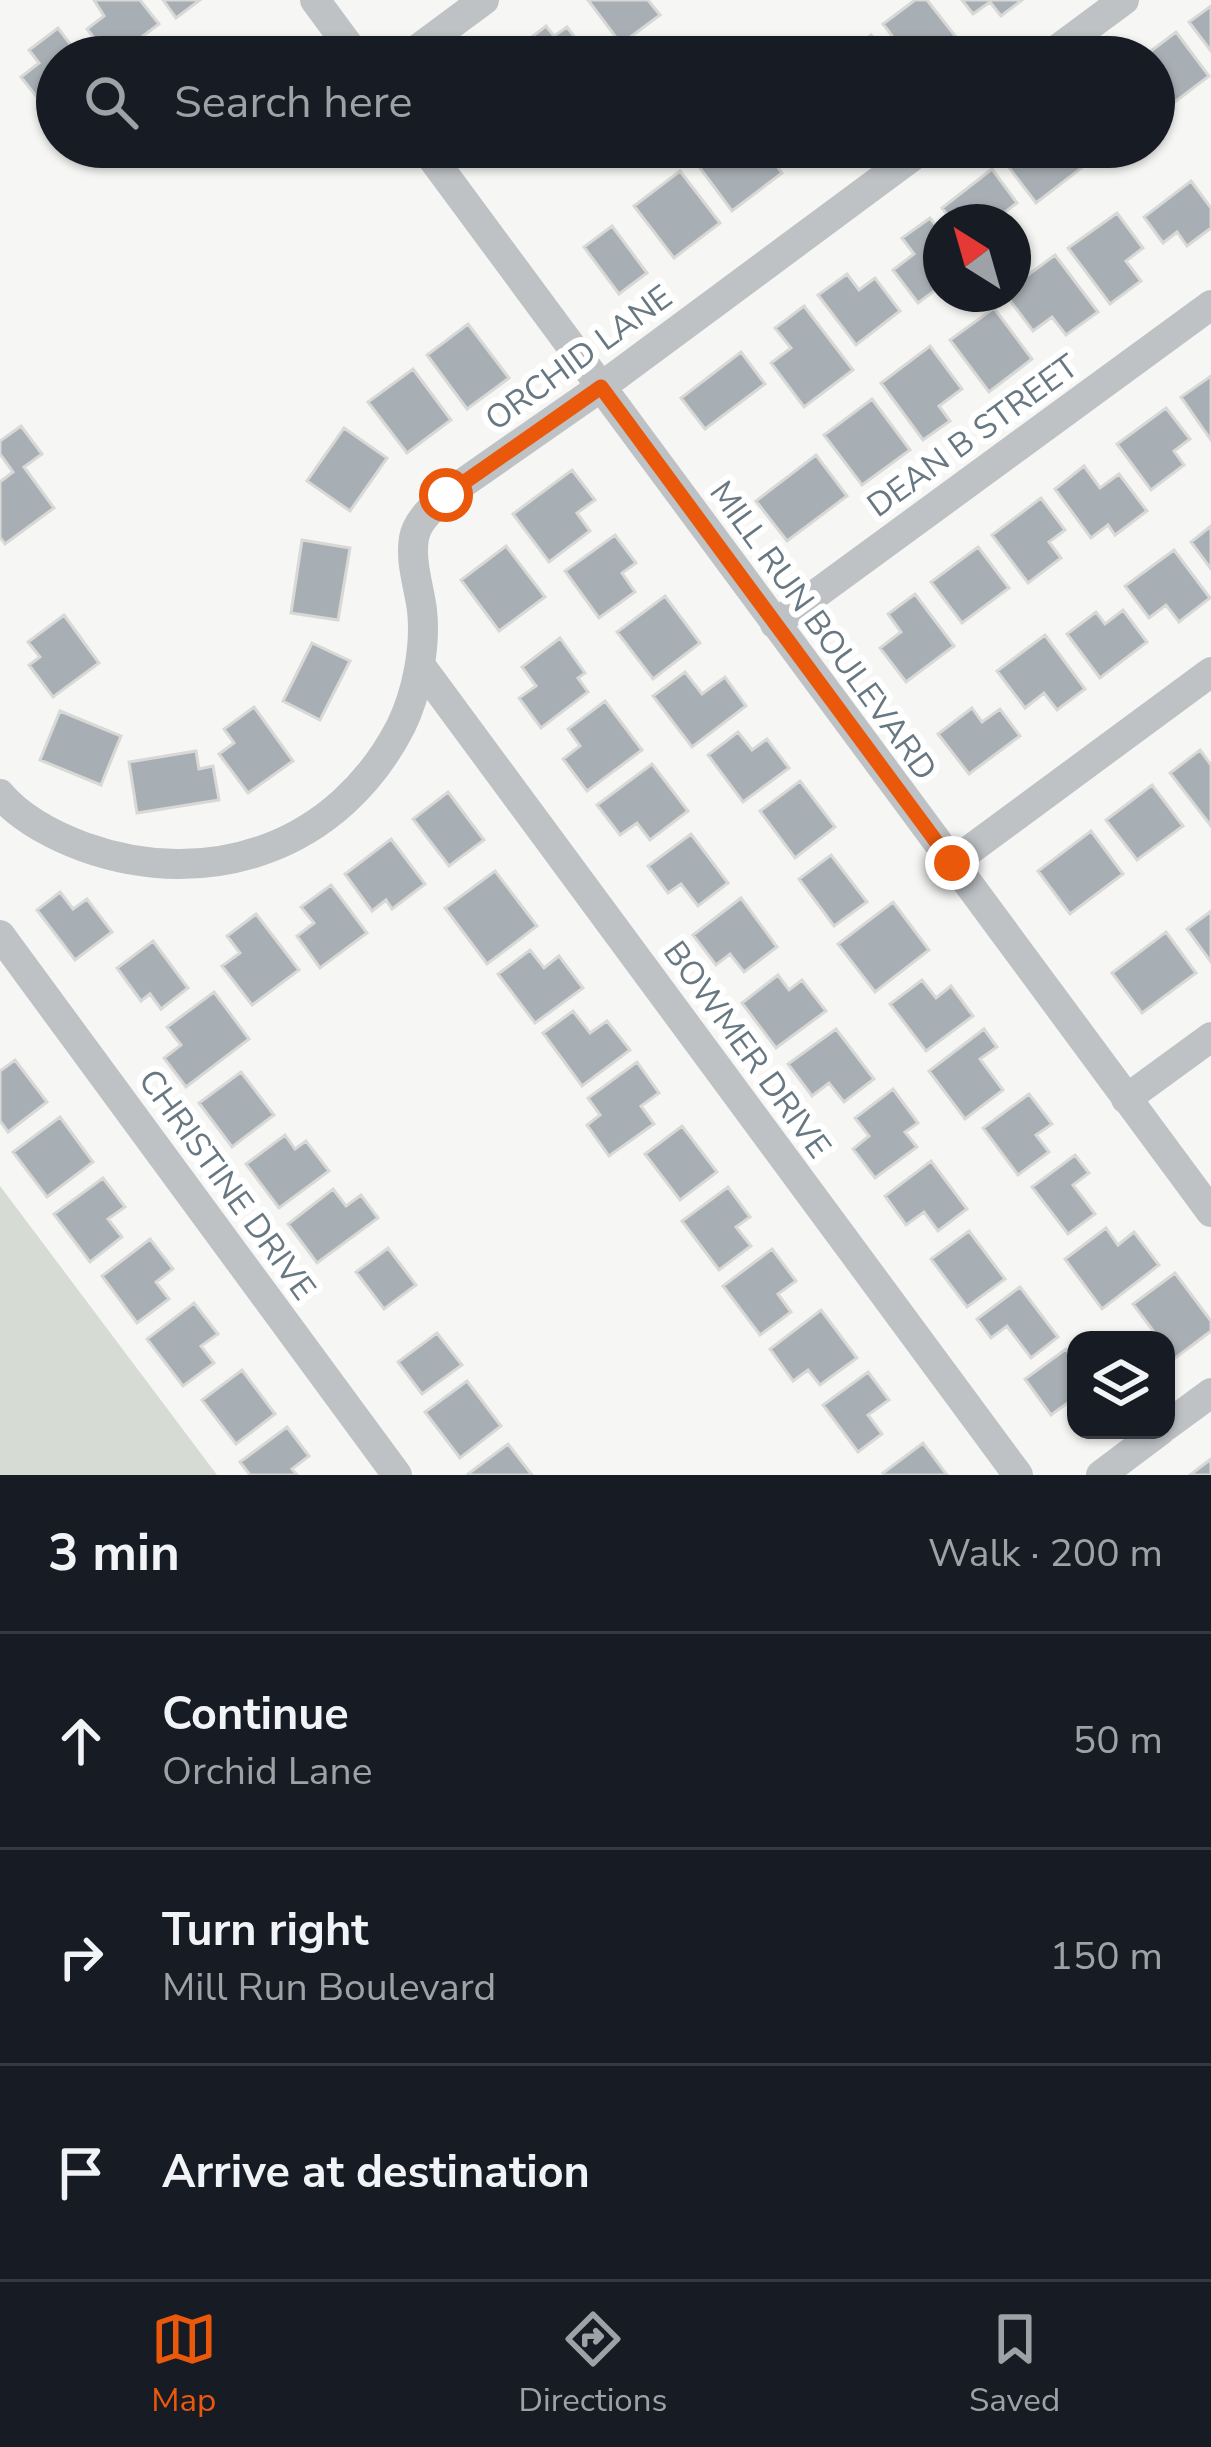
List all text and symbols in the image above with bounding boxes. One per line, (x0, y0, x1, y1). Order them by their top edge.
search box (36, 36, 1175, 168)
icon: search (78, 69, 144, 135)
text: Search here (174, 72, 413, 133)
north arrow (923, 204, 1031, 312)
street label: ORCHID LANE (476, 275, 681, 441)
street label: DEAN B STREET (858, 344, 1088, 528)
route start (419, 468, 473, 522)
street label: MILL RUN BOULEVARD (699, 472, 947, 790)
route end (925, 836, 979, 890)
street label: BOWMER DRIVE (653, 932, 841, 1168)
street label: CHRISTINE DRIVE (128, 1060, 326, 1309)
map controls (1067, 1331, 1175, 1439)
button: layers (1067, 1331, 1175, 1439)
text: 3 min (48, 1518, 180, 1588)
text: Walk · 200 m (928, 1527, 1163, 1580)
text: Continue (162, 1684, 349, 1745)
icon: ahead (48, 1708, 114, 1774)
text: 50 m (1073, 1714, 1163, 1767)
text: Orchid Lane (162, 1745, 372, 1798)
text: Turn right (162, 1900, 369, 1961)
icon: right (48, 1924, 114, 1990)
text: 150 m (1049, 1930, 1163, 1983)
text: Mill Run Boulevard (162, 1961, 496, 2014)
icon: arrive (48, 2140, 114, 2206)
text: Arrive at destination (162, 2142, 590, 2203)
tab: Map (151, 2306, 217, 2423)
tab: Directions (519, 2306, 667, 2423)
tab: Saved (969, 2306, 1060, 2423)

